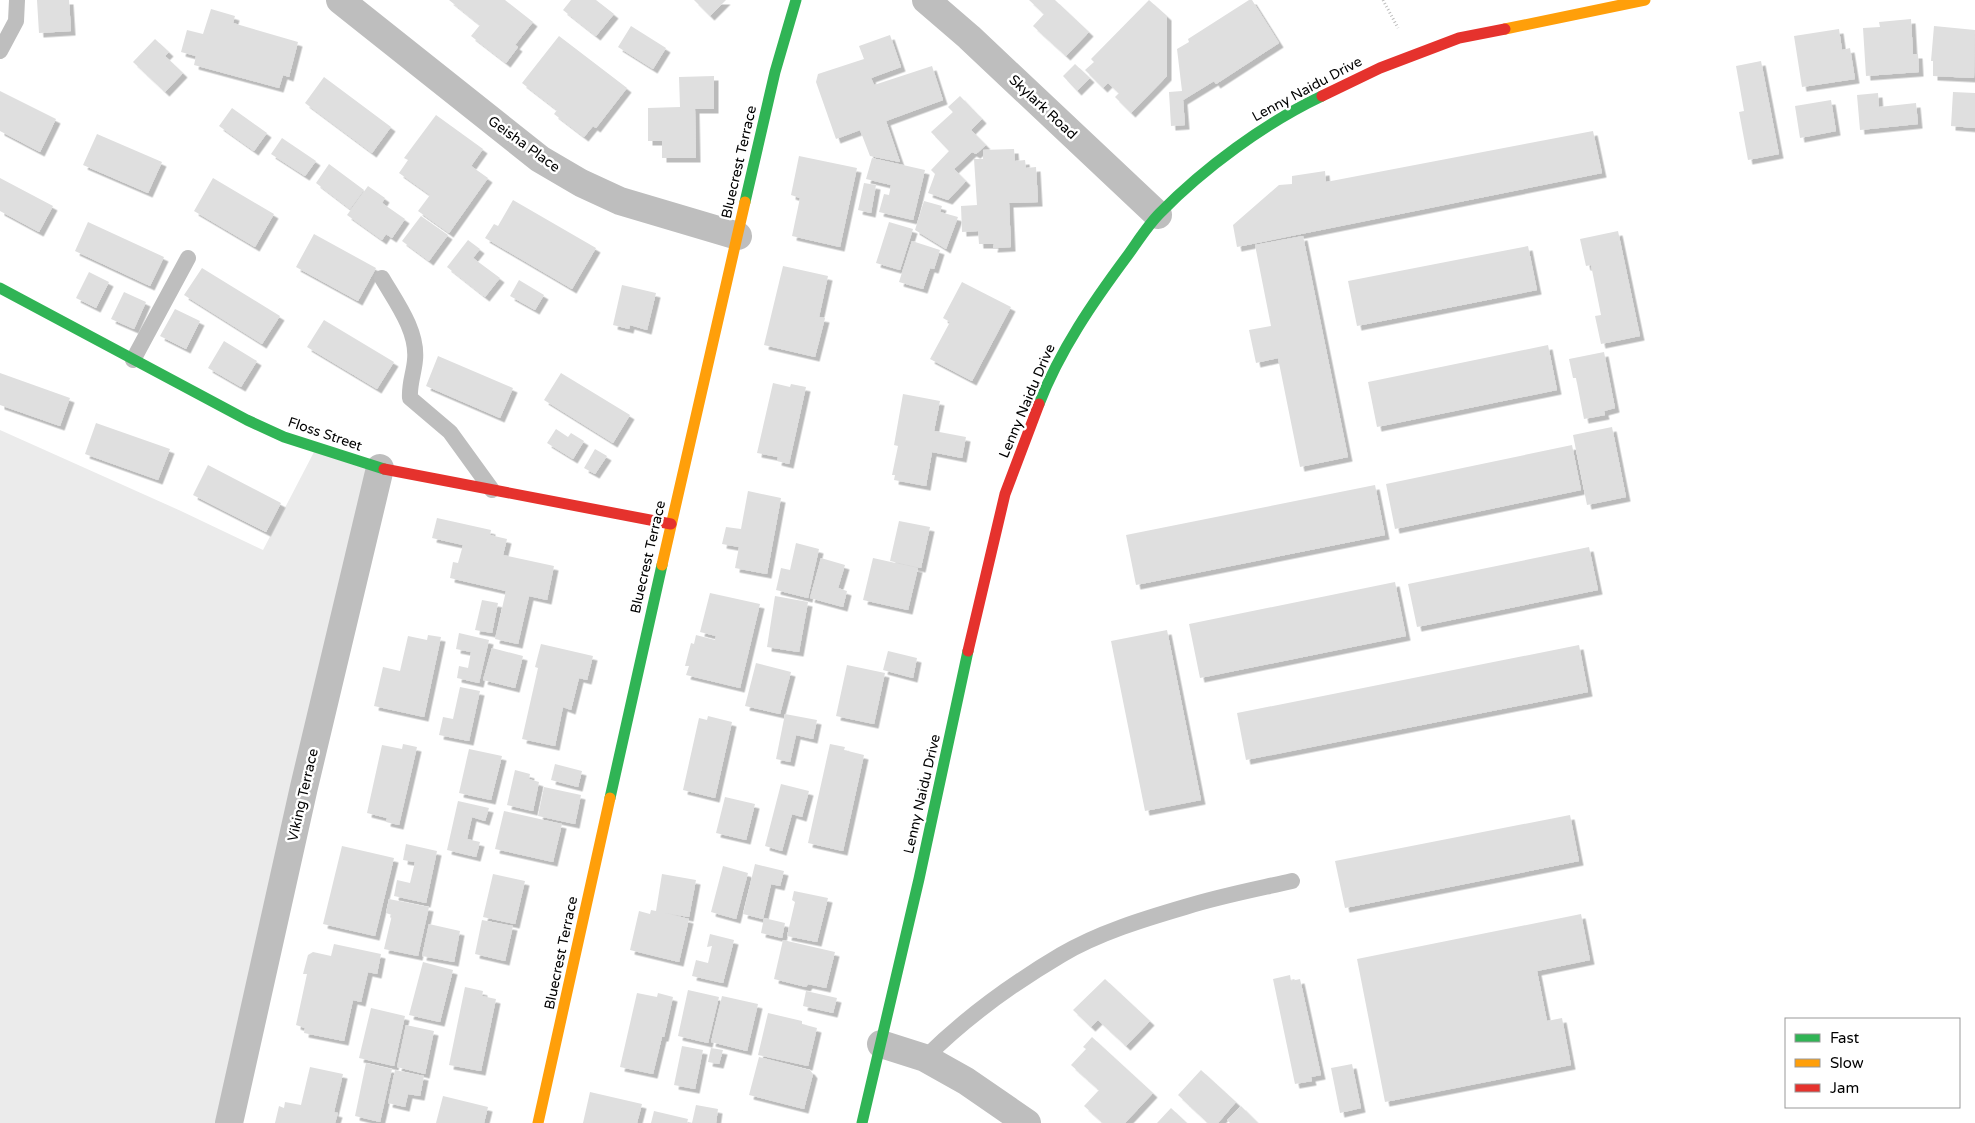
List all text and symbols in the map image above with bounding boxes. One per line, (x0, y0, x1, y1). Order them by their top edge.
street label: Lenny Naidu Drive (1249, 53, 1365, 125)
street label: Skylark Road (1005, 71, 1081, 143)
street label: Bluecrest Terrace (718, 104, 760, 220)
street label: Geisha Place (485, 112, 563, 176)
street label: Lenny Naidu Drive (995, 341, 1059, 461)
street label: Floss Street (286, 413, 365, 455)
street label: Bluecrest Terrace (627, 499, 669, 615)
street label: Lenny Naidu Drive (900, 733, 944, 855)
street label: Viking Terrace (284, 747, 322, 843)
street label: Bluecrest Terrace (541, 895, 581, 1011)
legend (1785, 1018, 1960, 1108)
text: Fast (1830, 1029, 1860, 1047)
text: Slow (1830, 1054, 1864, 1072)
text: Jam (1830, 1079, 1859, 1097)

